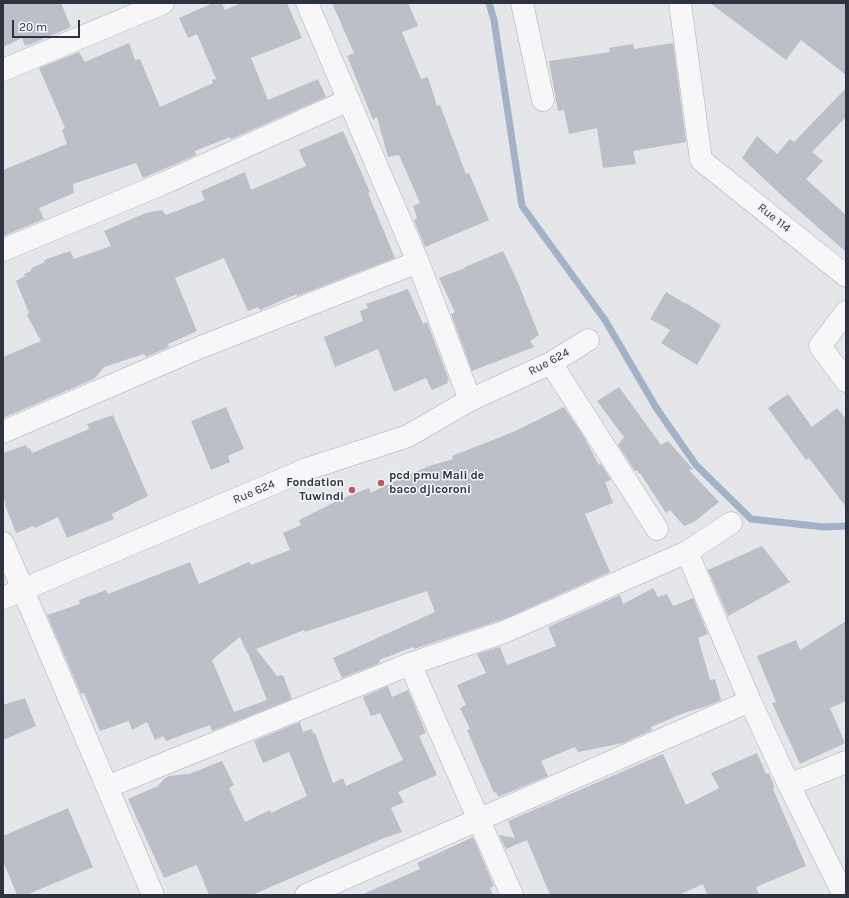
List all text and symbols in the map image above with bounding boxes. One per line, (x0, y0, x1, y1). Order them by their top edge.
scale bar (14, 12, 82, 38)
text: 20 m (19, 20, 47, 34)
street label: Rue 114 (755, 200, 793, 236)
street label: Rue 624 (526, 345, 572, 379)
place label: pcd pmu Mali de baco djicoroni (389, 469, 484, 497)
place label: Fondation Tuwindi (286, 476, 344, 504)
street label: Rue 624 (231, 477, 277, 507)
marker: pcd pmu Mali de baco djicoroni (376, 478, 386, 488)
marker: Fondation Tuwindi (347, 485, 357, 495)

